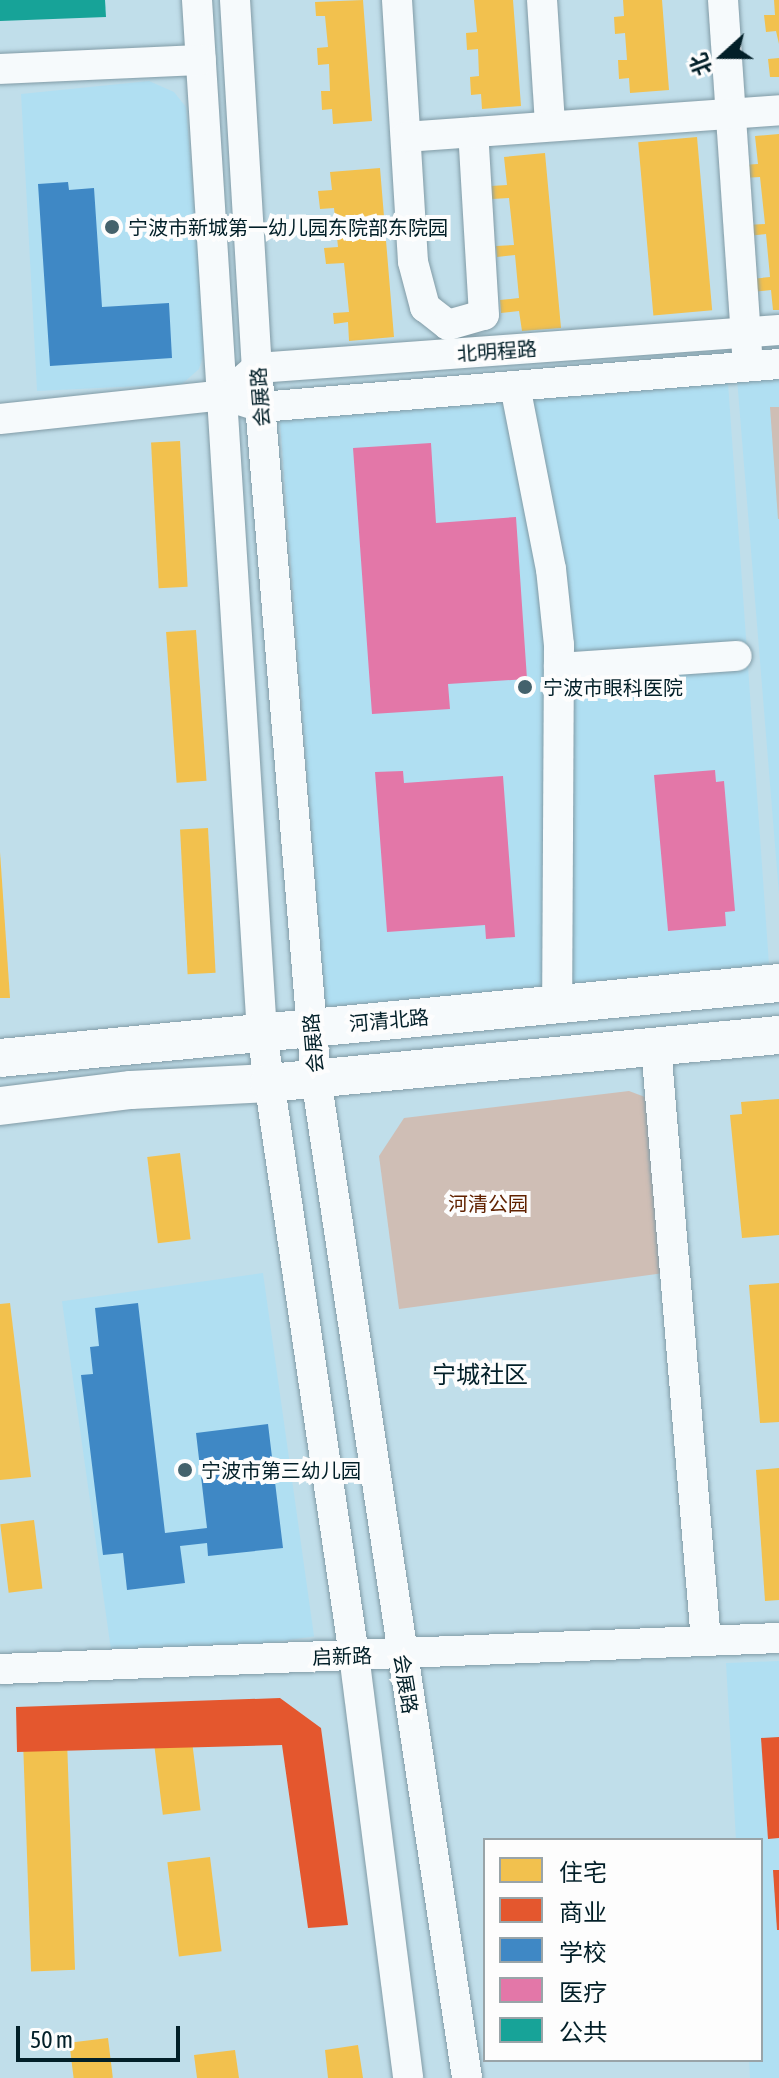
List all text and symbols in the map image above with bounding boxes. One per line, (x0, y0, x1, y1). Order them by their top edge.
north arrow (683, 16, 763, 96)
text: 北 (685, 50, 717, 80)
place label: 宁波市新城第一幼儿园东院部东院园 (128, 215, 448, 239)
marker: 宁波市新城第一幼儿园东院部东院园 (103, 218, 121, 236)
street label: 北明程路 (456, 336, 538, 366)
street label: 会展路 (246, 366, 274, 428)
place label: 宁波市眼科医院 (543, 675, 683, 699)
marker: 宁波市眼科医院 (514, 676, 536, 698)
street label: 河清北路 (348, 1005, 430, 1035)
street label: 会展路 (298, 1012, 328, 1074)
park label: 河清公园 (448, 1191, 528, 1215)
district label: 宁城社区 (432, 1361, 528, 1389)
place label: 宁波市第三幼儿园 (201, 1458, 361, 1482)
marker: 宁波市第三幼儿园 (176, 1461, 194, 1479)
street label: 启新路 (312, 1643, 372, 1669)
street label: 会展路 (389, 1652, 423, 1716)
legend (483, 1838, 763, 2062)
text: 住宅 (559, 1859, 607, 1886)
text: 商业 (559, 1899, 607, 1926)
text: 学校 (559, 1939, 607, 1966)
text: 医疗 (559, 1979, 607, 2006)
scale bar (20, 2010, 184, 2060)
text: 公共 (559, 2019, 607, 2046)
text: 50 m (30, 2026, 73, 2053)

